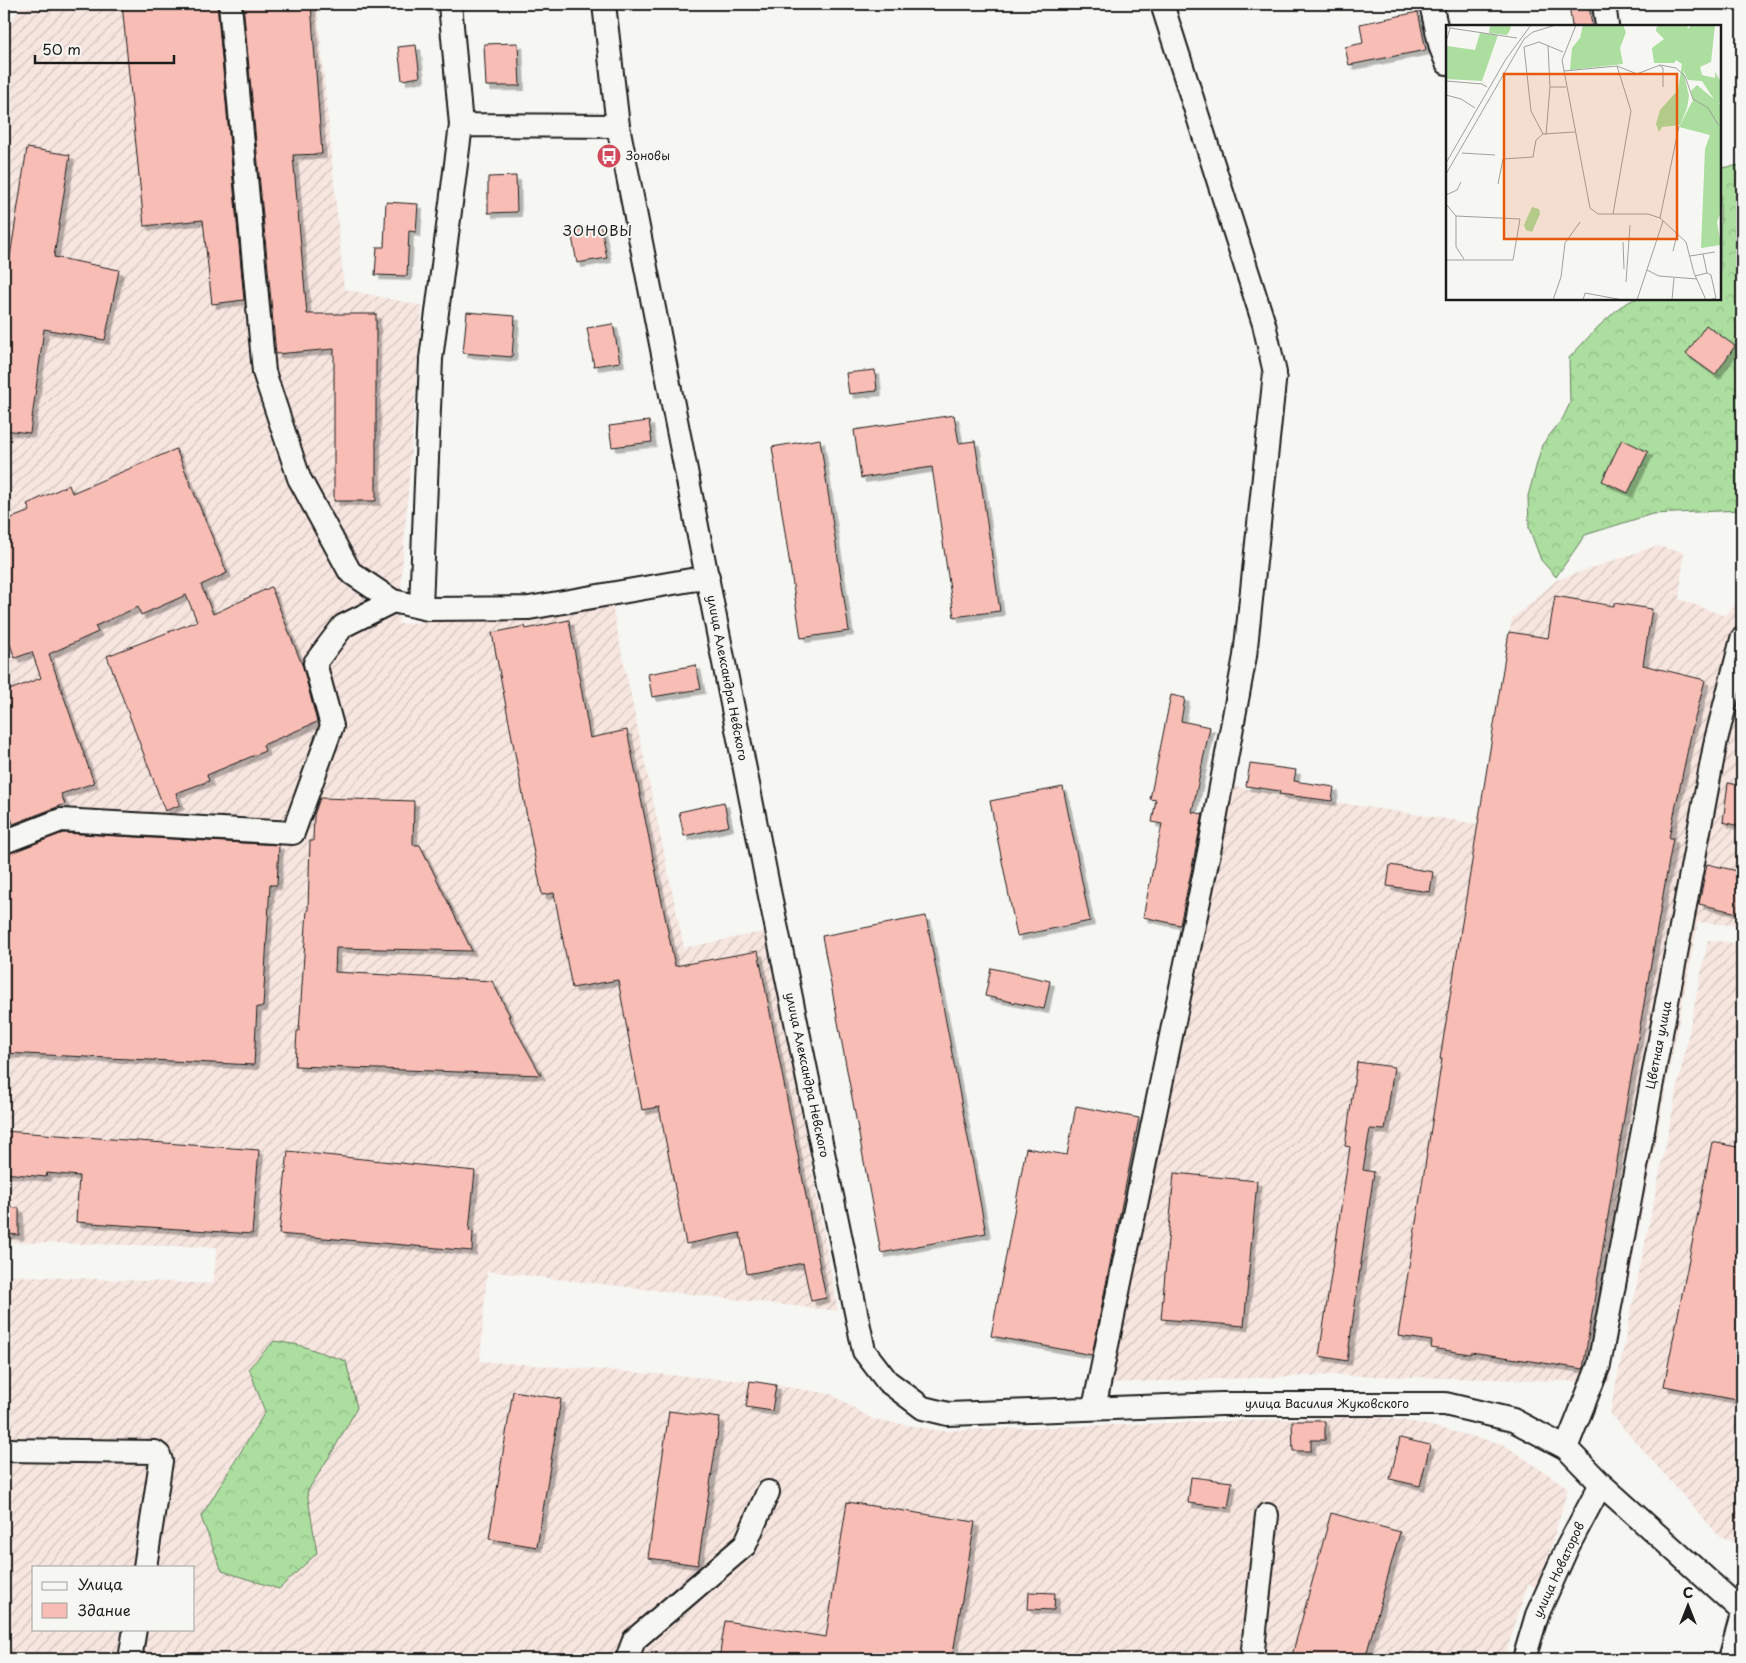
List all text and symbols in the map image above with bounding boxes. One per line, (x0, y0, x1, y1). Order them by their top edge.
inset map (1446, 25, 1721, 300)
scale bar (35, 32, 174, 64)
text: 50 m (42, 37, 81, 60)
bus stop icon: Зоновы (596, 143, 622, 169)
place label: Зоновы (626, 146, 670, 164)
district label: ЗОНОВЫ (563, 220, 633, 241)
street label: улица Александра Невского (703, 593, 753, 762)
street label: улица Александра Невского (782, 991, 834, 1159)
street label: Цветная улица (1641, 999, 1675, 1091)
street label: улица Василия Жуковского (1245, 1394, 1409, 1412)
street label: улица Новаторов (1528, 1519, 1588, 1620)
legend (32, 1566, 195, 1630)
text: Улица (78, 1572, 123, 1595)
north arrow (1664, 1580, 1714, 1630)
text: С (1683, 1582, 1693, 1603)
text: Здание (78, 1598, 131, 1621)

